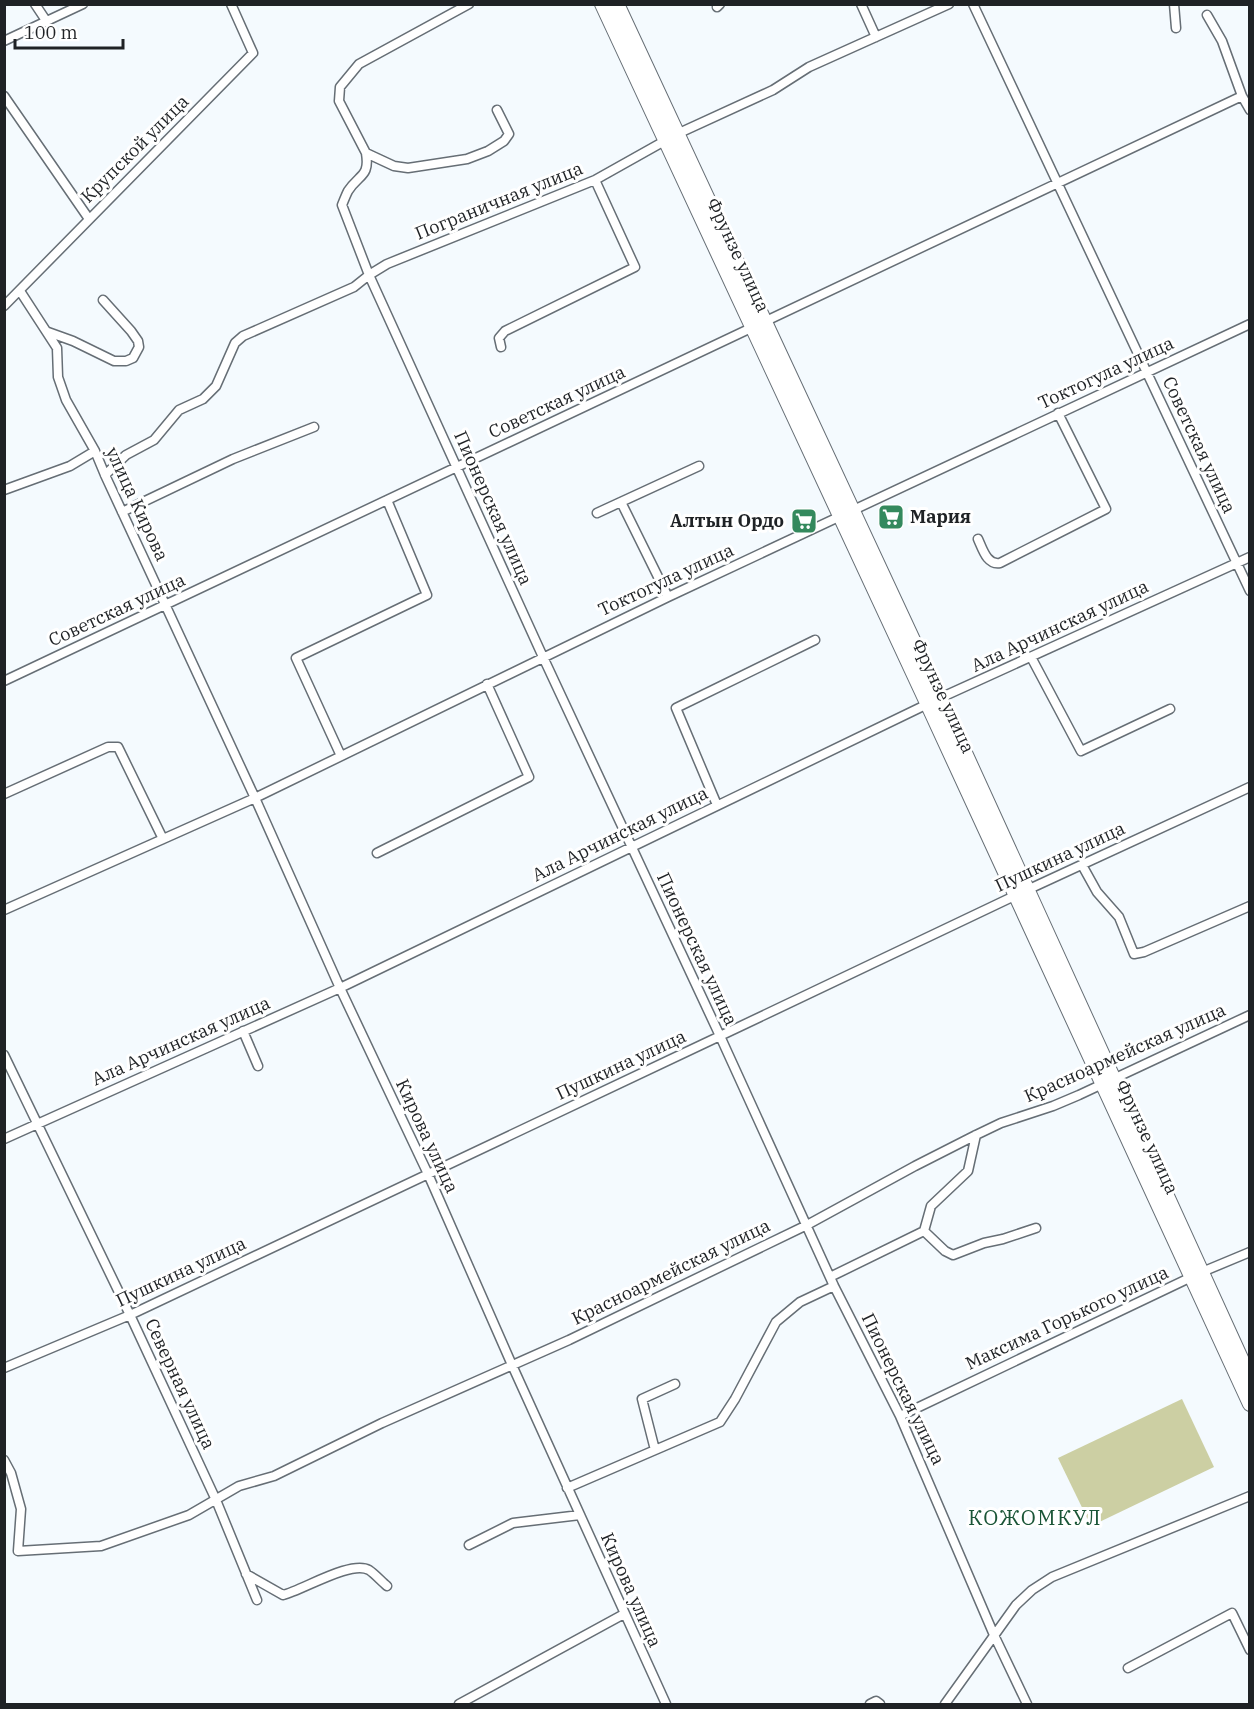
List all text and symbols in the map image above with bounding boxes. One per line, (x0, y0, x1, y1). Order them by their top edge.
scale bar (15, 12, 123, 50)
text: 100 m (24, 21, 78, 44)
street label: Крупской улица (76, 90, 194, 208)
street label: Пограничная улица (412, 156, 586, 245)
street label: Фрунзе улица (702, 194, 775, 316)
street label: Токтогула улица (1034, 331, 1177, 414)
street label: Советская улица (485, 360, 629, 443)
street label: Советская улица (1158, 373, 1241, 517)
street label: Пионерская улица (449, 427, 538, 589)
street label: улица Кирова (101, 443, 174, 565)
supermarket icon: Мария (876, 502, 906, 532)
place label: Мария (910, 505, 971, 528)
supermarket icon: Алтын Ордо (789, 506, 819, 536)
place label: Алтын Ордо (670, 509, 784, 532)
street label: Токтогула улица (594, 538, 737, 621)
street label: Советская улица (45, 568, 189, 651)
street label: Ала Арчинская улица (967, 574, 1152, 677)
street label: Фрунзе улица (907, 635, 980, 757)
street label: Ала Арчинская улица (528, 781, 712, 886)
street label: Пушкина улица (991, 816, 1129, 897)
street label: Пионерская улица (652, 869, 743, 1029)
street label: Ала Арчинская улица (88, 991, 274, 1090)
street label: Красноармейская улица (1021, 998, 1229, 1107)
street label: Пушкина улица (552, 1024, 690, 1105)
street label: Кирова улица (391, 1075, 464, 1197)
street label: Фрунзе улица (1111, 1076, 1184, 1198)
street label: Красноармейская улица (568, 1213, 774, 1330)
street label: Пушкина улица (112, 1231, 250, 1312)
street label: Максима Горького улица (962, 1260, 1172, 1375)
street label: Пионерская улица (857, 1309, 950, 1469)
street label: Северная улица (140, 1315, 221, 1453)
district label: КОЖОМКУЛ (968, 1503, 1102, 1531)
street label: Кирова улица (596, 1529, 667, 1651)

